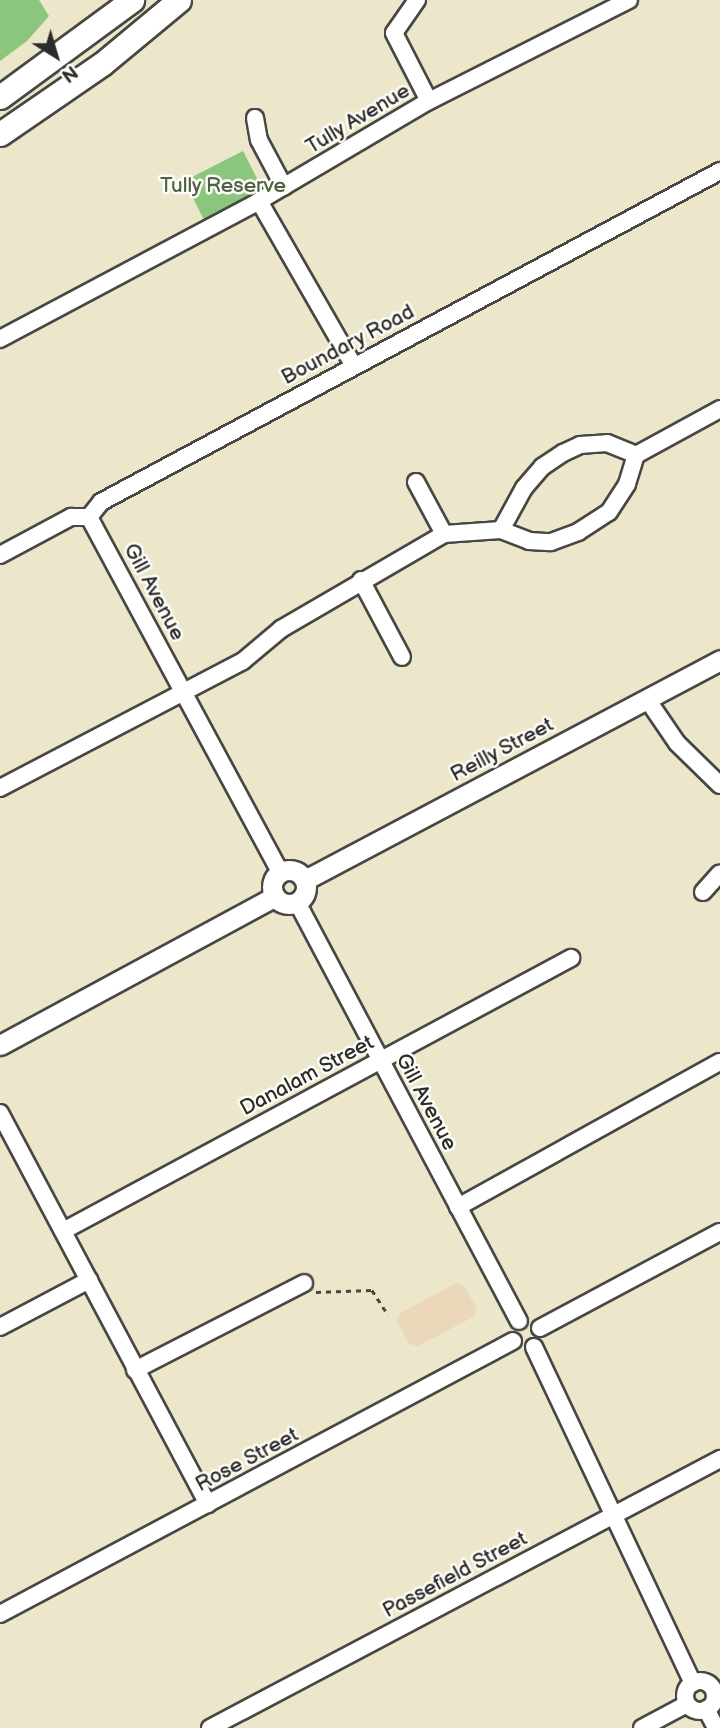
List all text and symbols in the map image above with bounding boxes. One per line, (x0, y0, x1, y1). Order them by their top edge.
north arrow (21, 21, 91, 91)
text: N (56, 60, 82, 87)
street label: Tully Avenue (301, 78, 415, 160)
park label: Tully Reserve (159, 173, 287, 199)
street label: Boundary Road (277, 299, 419, 391)
street label: Gill Avenue (118, 539, 190, 645)
street label: Reilly Street (446, 712, 558, 788)
street label: Danalam Street (236, 1030, 378, 1122)
street label: Gill Avenue (390, 1049, 462, 1155)
street label: Rose Street (191, 1422, 303, 1498)
street label: Passefield Street (378, 1526, 532, 1624)

